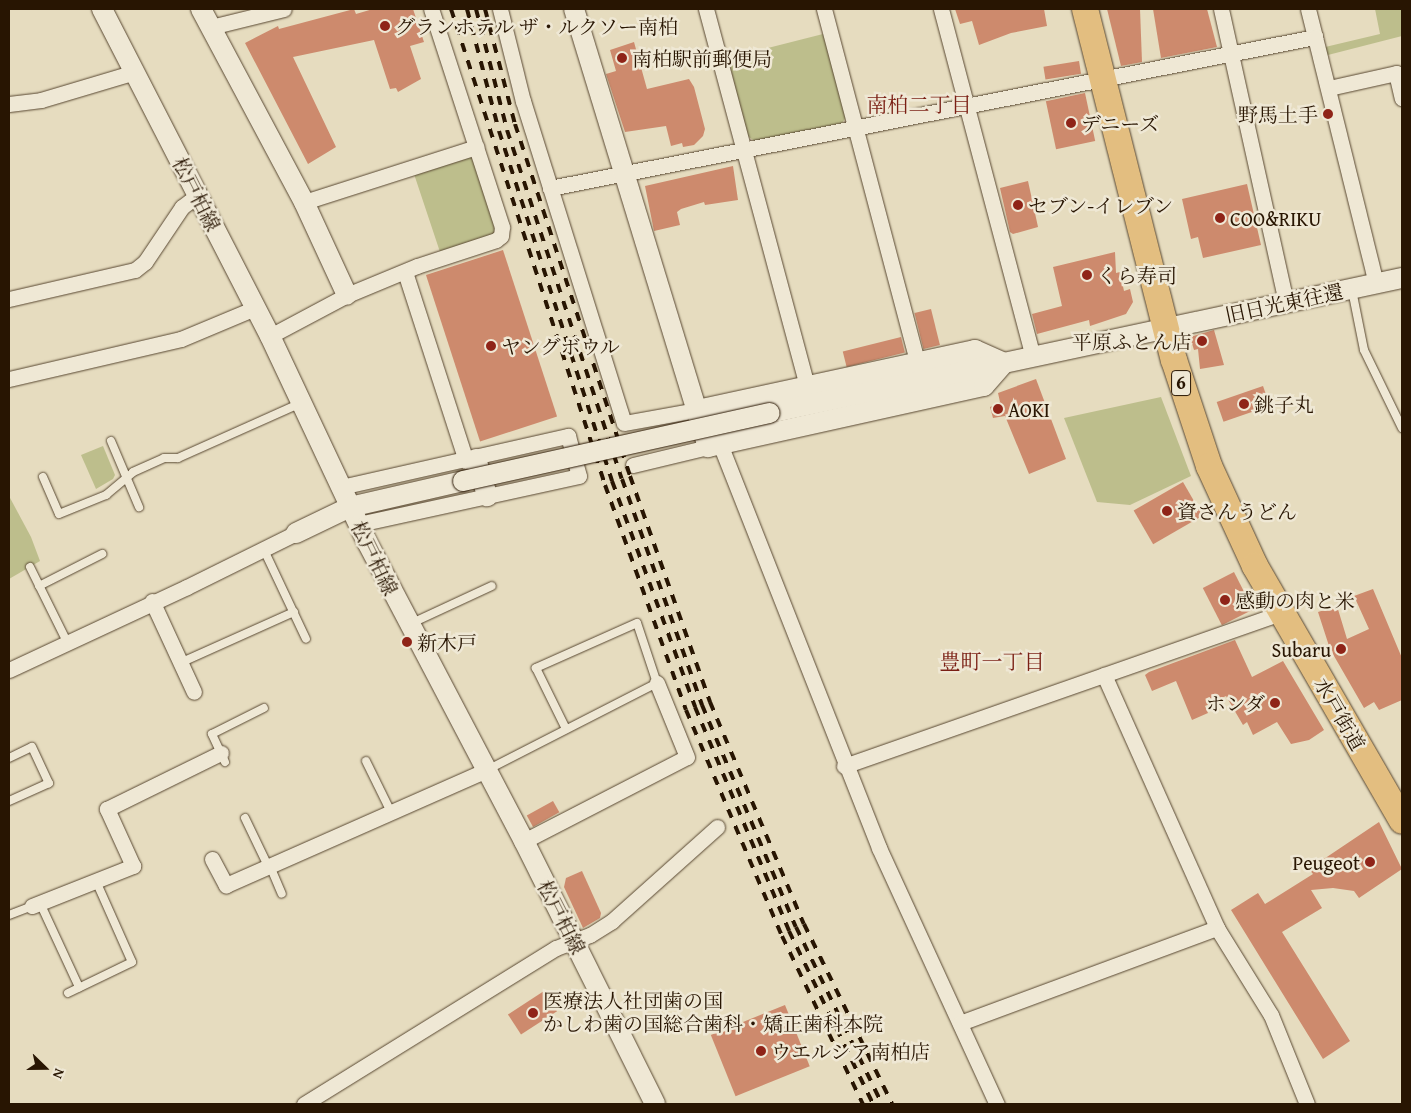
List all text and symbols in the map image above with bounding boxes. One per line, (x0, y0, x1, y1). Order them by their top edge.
place label: グランホテル ザ・ルクソー南柏 (395, 14, 679, 38)
marker: グランホテル ザ・ルクソー南柏 (379, 20, 391, 32)
place label: 南柏駅前郵便局 (632, 46, 772, 70)
marker: 南柏駅前郵便局 (616, 52, 628, 64)
district label: 南柏二丁目 (867, 92, 971, 118)
place label: 野馬土手 (1238, 102, 1318, 126)
marker: 野馬土手 (1322, 108, 1334, 120)
place label: デニーズ (1081, 111, 1161, 135)
marker: デニーズ (1065, 117, 1077, 129)
street label: 松戸柏線 (168, 153, 226, 235)
place label: セブン-イレブン (1028, 193, 1175, 217)
marker: セブン-イレブン (1012, 199, 1024, 211)
place label: COO&RIKU (1230, 206, 1321, 230)
marker: COO&RIKU (1214, 212, 1226, 224)
place label: くら寿司 (1097, 263, 1177, 287)
marker: くら寿司 (1081, 269, 1093, 281)
street label: 旧日光東往還 (1223, 279, 1345, 327)
place label: 平原ふとん店 (1072, 329, 1192, 353)
place label: ヤングボウル (501, 334, 621, 358)
marker: 平原ふとん店 (1196, 335, 1208, 347)
marker: ヤングボウル (485, 340, 497, 352)
road number: 6 (1171, 366, 1191, 399)
place label: 銚子丸 (1254, 392, 1314, 416)
place label: AOKI (1008, 397, 1050, 421)
marker: 銚子丸 (1238, 398, 1250, 410)
marker: AOKI (992, 403, 1004, 415)
place label: 資さんうどん (1177, 499, 1297, 523)
marker: 資さんうどん (1161, 505, 1173, 517)
street label: 松戸柏線 (347, 517, 403, 599)
place label: 感動の肉と米 (1235, 588, 1355, 612)
marker: 感動の肉と米 (1219, 594, 1231, 606)
place label: 新木戸 (417, 630, 477, 654)
marker: 新木戸 (401, 636, 413, 648)
place label: Subaru (1272, 637, 1331, 661)
marker: Subaru (1335, 643, 1347, 655)
district label: 豊町一丁目 (940, 649, 1044, 675)
street label: 水戸街道 (1310, 673, 1370, 755)
place label: ホンダ (1205, 691, 1265, 715)
marker: ホンダ (1269, 697, 1281, 709)
place label: Peugeot (1292, 850, 1360, 874)
marker: Peugeot (1364, 856, 1376, 868)
street label: 松戸柏線 (533, 876, 591, 958)
place label: 医療法人社団歯の国 かしわ歯の国総合歯科・矯正歯科本院 (543, 989, 883, 1036)
marker: 医療法人社団歯の国 かしわ歯の国総合歯科・矯正歯科本院 (527, 1007, 539, 1019)
place label: ウエルシア南柏店 (771, 1039, 931, 1063)
north arrow (20, 1043, 70, 1093)
marker: ウエルシア南柏店 (755, 1045, 767, 1057)
text: N (48, 1066, 70, 1082)

